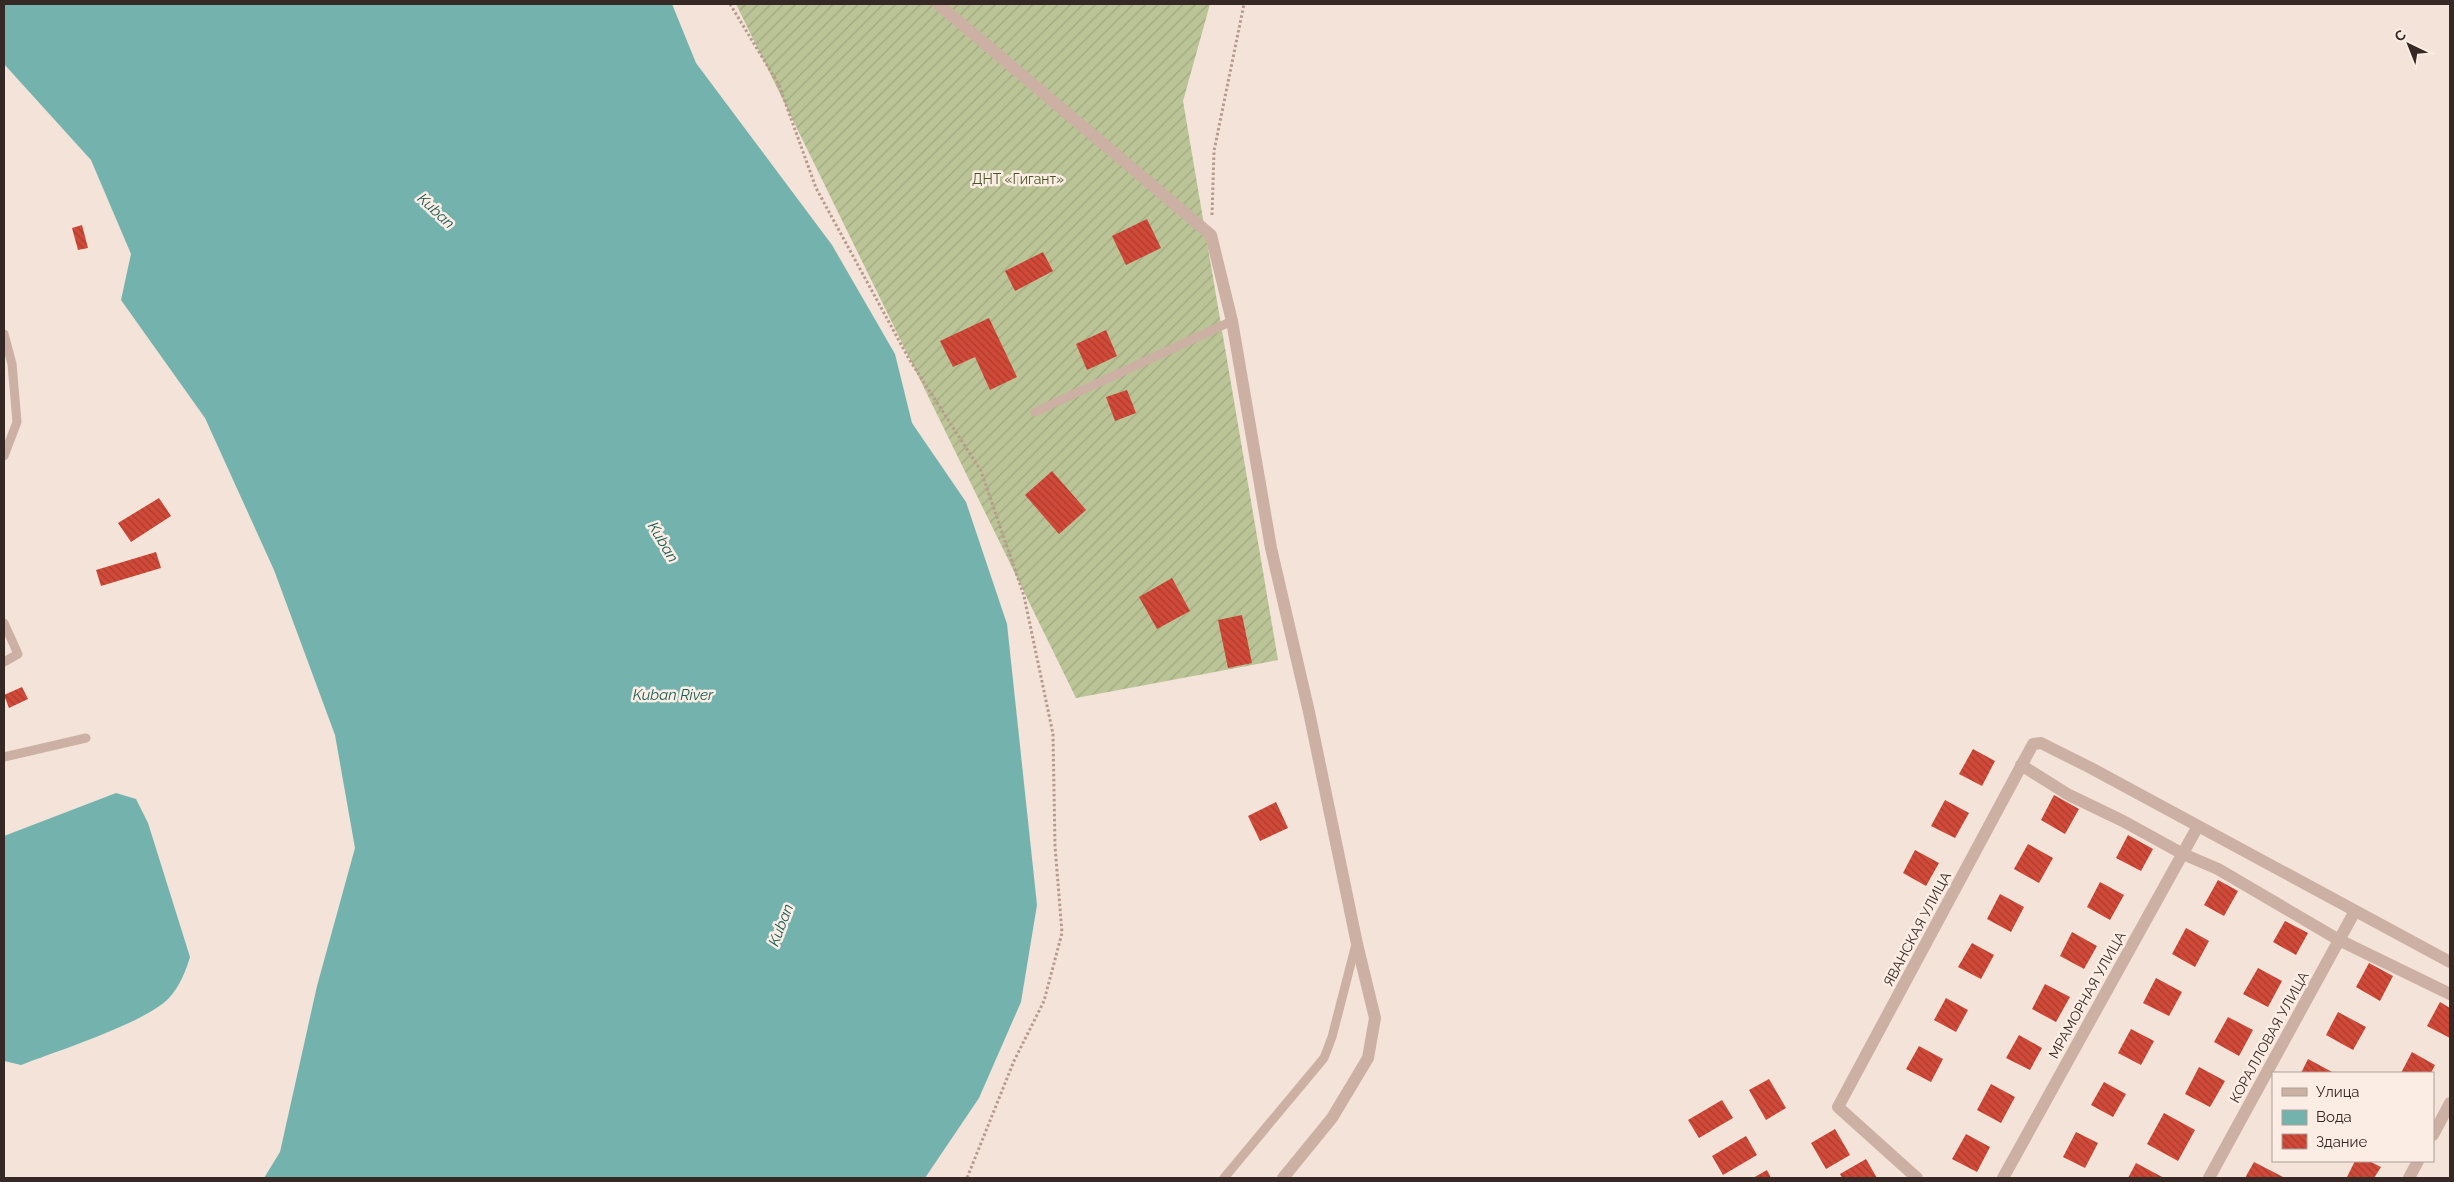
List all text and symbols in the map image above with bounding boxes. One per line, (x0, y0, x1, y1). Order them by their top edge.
north arrow (2384, 20, 2434, 70)
text: С (2391, 26, 2409, 45)
park label: ДНТ «Гигант» (972, 171, 1064, 187)
water label: Kuban (414, 189, 458, 233)
water label: Kuban (644, 519, 682, 565)
water label: Kuban River (633, 686, 714, 704)
street label: ЯВАНСКАЯ УЛИЦА (1880, 869, 1954, 989)
water label: Kuban (765, 901, 797, 949)
street label: МРАМОРНАЯ УЛИЦА (2045, 928, 2129, 1061)
street label: КОРАЛЛОВАЯ УЛИЦА (2226, 968, 2312, 1105)
legend (2272, 1072, 2434, 1162)
text: Улица (2316, 1083, 2360, 1101)
text: Вода (2316, 1108, 2352, 1126)
text: Здание (2316, 1133, 2368, 1151)

